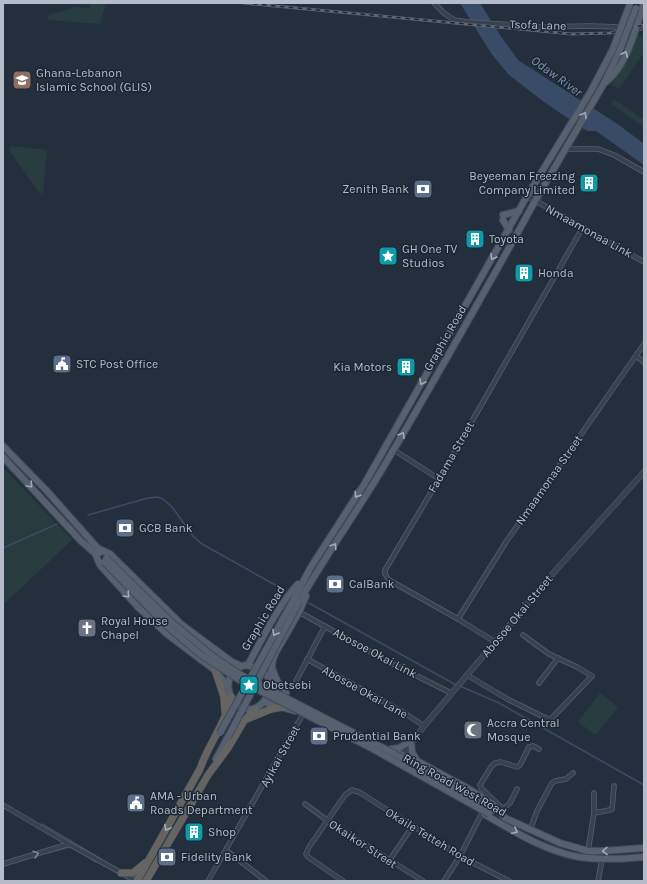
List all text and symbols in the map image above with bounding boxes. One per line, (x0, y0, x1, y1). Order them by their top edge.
street label: Tsofa Lane (509, 17, 567, 33)
one-way arrow (620, 50, 628, 58)
water label: Odaw River (529, 52, 586, 100)
place label: Ghana-Lebanon Islamic School (GLIS) (36, 66, 152, 94)
school or university icon: Ghana-Lebanon Islamic School (GLIS) (11, 69, 33, 91)
one-way arrow (580, 112, 587, 119)
place label: Beyeeman Freezing Company Limited (469, 169, 575, 197)
building icon: Beyeeman Freezing Company Limited (578, 172, 600, 194)
bank icon: Zenith Bank (412, 178, 434, 200)
place label: Zenith Bank (342, 182, 409, 196)
street label: Nmaamonaa Link (543, 201, 635, 261)
building icon: Toyota (464, 228, 486, 250)
place label: Toyota (489, 232, 524, 246)
place label: GH One TV Studios (402, 242, 458, 270)
place icon: GH One TV Studios (377, 245, 399, 267)
one-way arrow (491, 253, 498, 261)
building icon: Honda (513, 262, 535, 284)
place label: Honda (538, 266, 574, 280)
street label: Graphic Road (421, 303, 469, 373)
public building icon: STC Post Office (51, 353, 73, 375)
building icon: Kia Motors (395, 356, 417, 378)
place label: STC Post Office (76, 357, 158, 371)
place label: Kia Motors (333, 360, 392, 374)
one-way arrow (419, 378, 426, 385)
street label: Fadama Street (425, 418, 477, 495)
one-way arrow (398, 432, 405, 440)
street label: Nmaamonaa Street (513, 432, 586, 528)
one-way arrow (25, 480, 32, 488)
one-way arrow (354, 491, 362, 498)
bank icon: GCB Bank (114, 517, 136, 539)
place label: GCB Bank (139, 521, 193, 535)
one-way arrow (329, 543, 336, 550)
street label: Abosoe Okai Street (479, 572, 556, 660)
bank icon: CalBank (324, 573, 346, 595)
place label: CalBank (349, 577, 395, 591)
street label: Graphic Road (238, 583, 288, 653)
one-way arrow (122, 590, 129, 598)
place label: Royal House Chapel (101, 614, 168, 642)
church icon: Royal House Chapel (76, 617, 98, 639)
street label: Abosoe Okai Link (331, 625, 420, 681)
one-way arrow (272, 629, 280, 636)
street label: Abosoe Okai Lane (320, 663, 410, 721)
place icon: Obetsebi (238, 674, 260, 696)
place label: Obetsebi (263, 678, 312, 692)
place label: Accra Central Mosque (487, 716, 560, 744)
mosque icon: Accra Central Mosque (462, 719, 484, 741)
street label: Ayikai Street (257, 722, 303, 789)
bank icon: Prudential Bank (308, 725, 330, 747)
place label: Prudential Bank (333, 729, 421, 743)
street label: Ring Road West Road (401, 751, 509, 819)
place label: AMA - Urban Roads Department (150, 789, 253, 817)
public building icon: AMA - Urban Roads Department (125, 792, 147, 814)
street label: Okaile Tetteh Road (383, 805, 477, 869)
street label: Okaikor Street (326, 817, 400, 871)
building icon: Shop (183, 821, 205, 843)
one-way arrow (164, 824, 172, 831)
place label: Shop (208, 825, 236, 839)
one-way arrow (511, 826, 518, 834)
bank icon: Fidelity Bank (156, 846, 178, 868)
one-way arrow (602, 847, 608, 855)
one-way arrow (32, 850, 39, 859)
place label: Fidelity Bank (181, 850, 252, 864)

